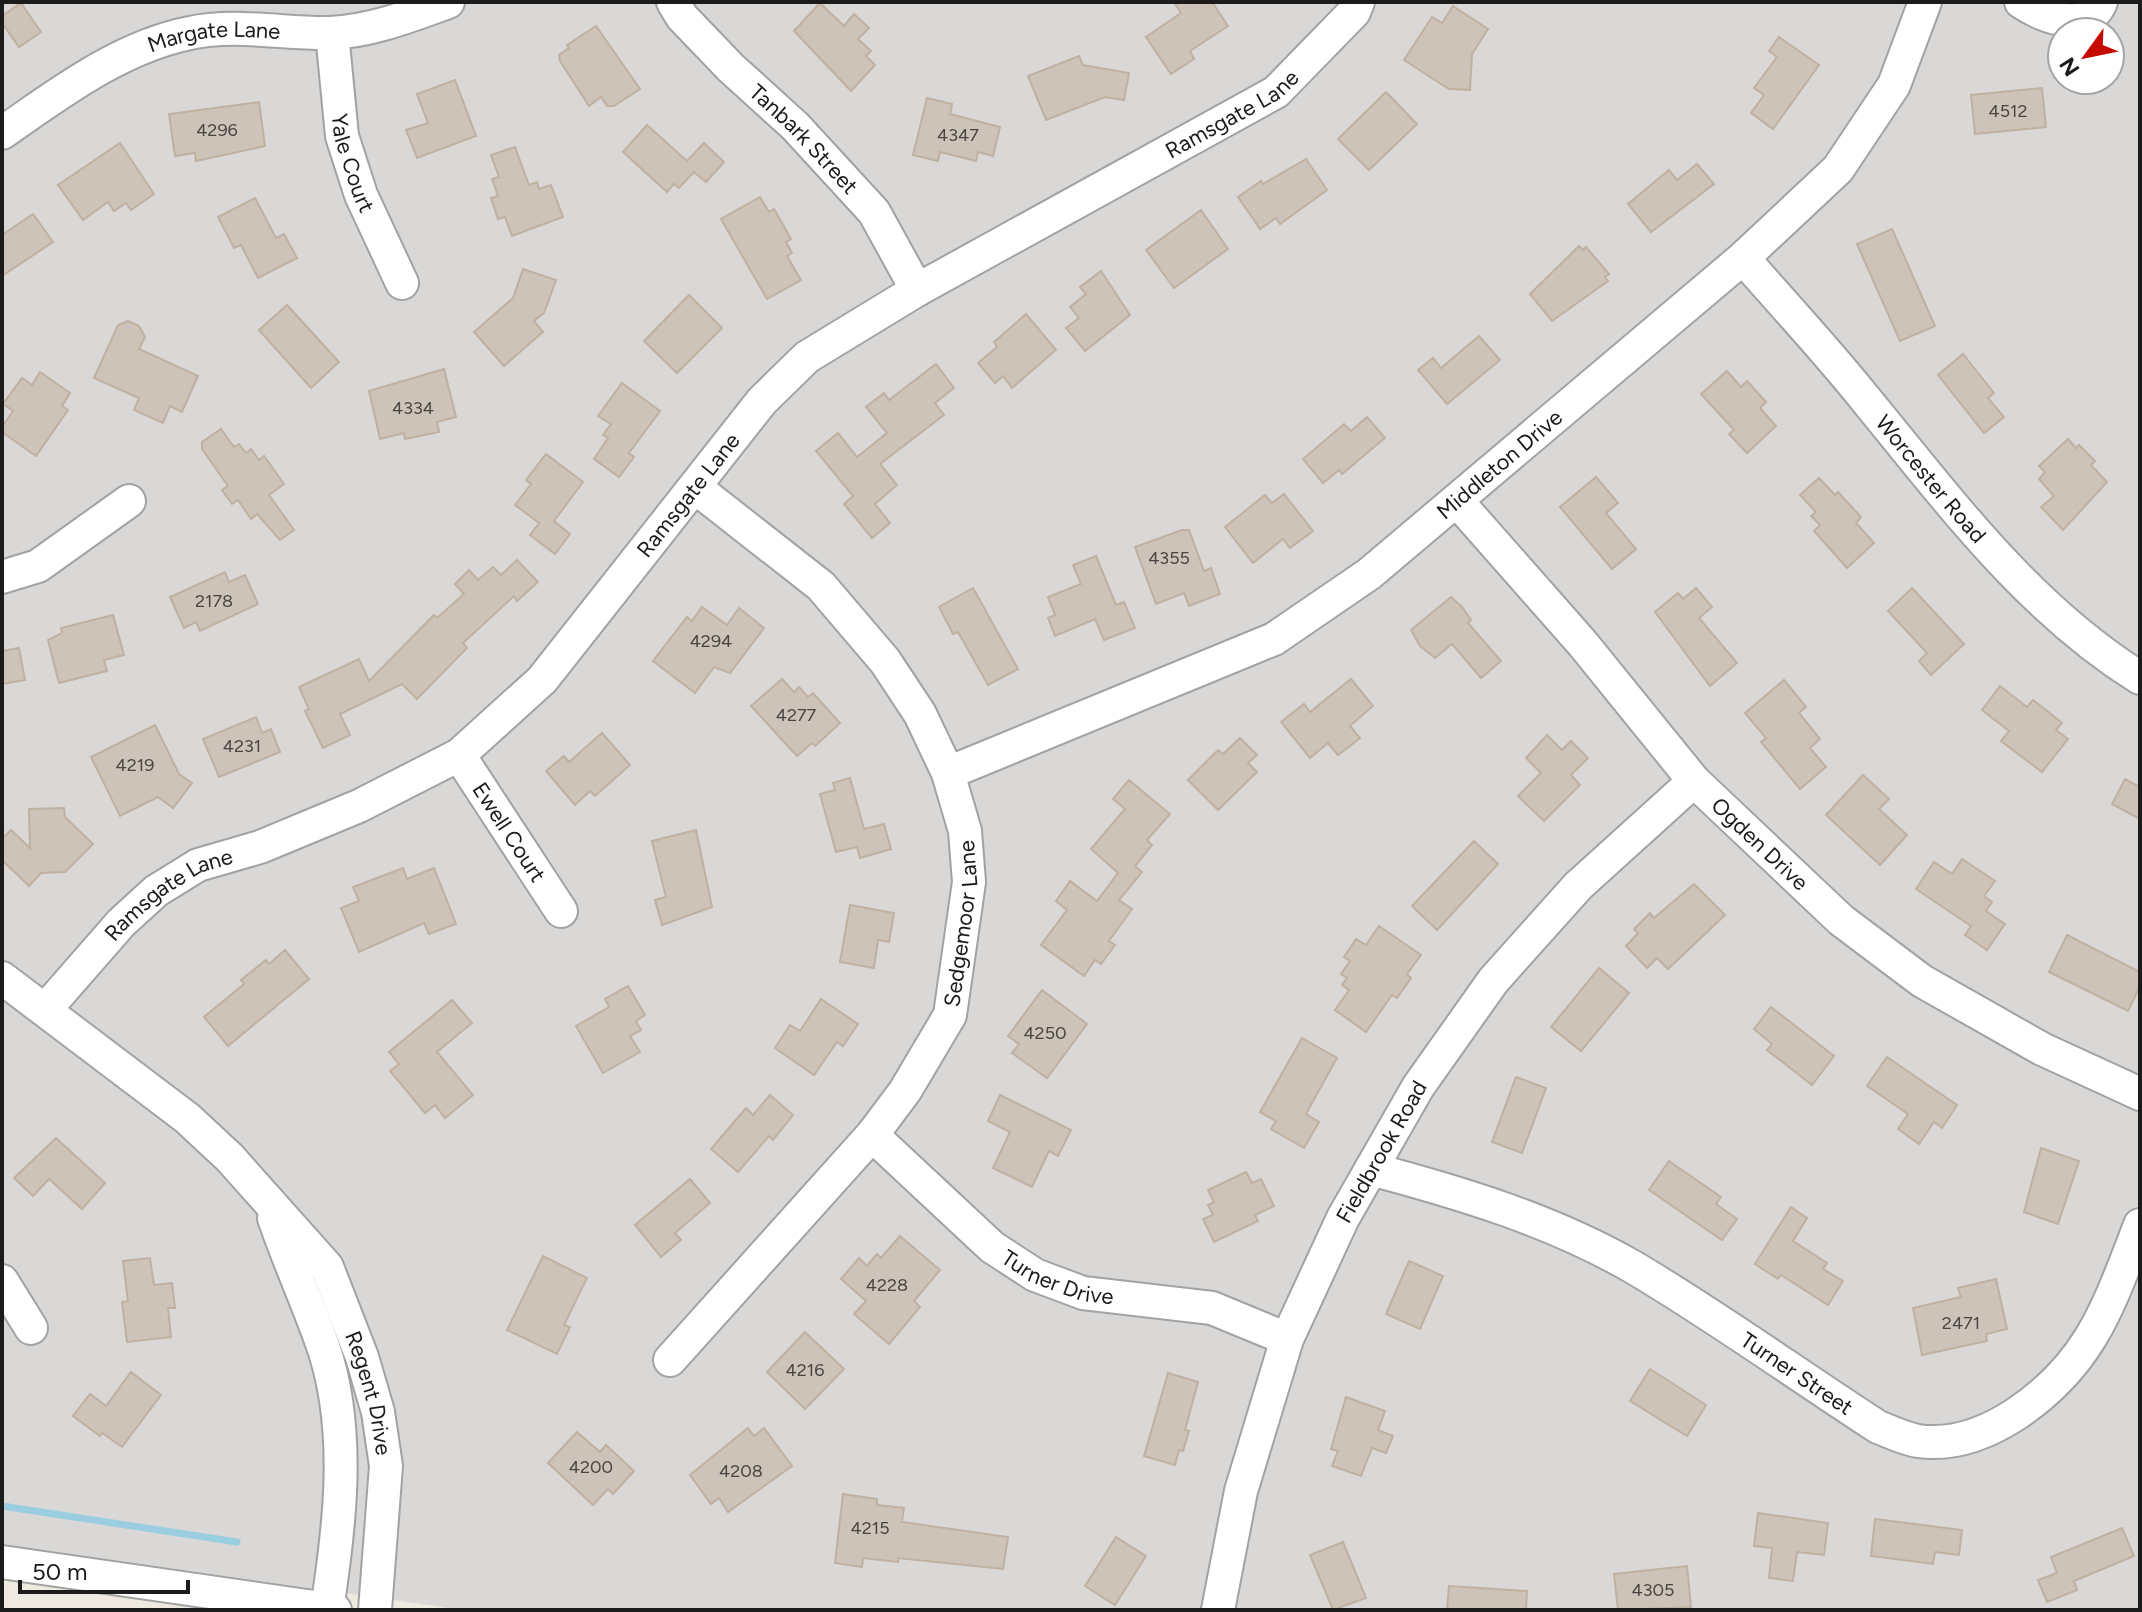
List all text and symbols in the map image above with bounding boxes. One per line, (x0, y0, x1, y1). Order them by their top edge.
street label: Margate Lane (144, 16, 281, 58)
north arrow (2046, 16, 2126, 96)
text: N (2054, 52, 2086, 81)
street label: Ramsgate Lane (1161, 64, 1304, 164)
street label: Tanbark Street (744, 78, 864, 200)
house number: 4512 (1988, 100, 2028, 122)
street label: Yale Court (326, 112, 380, 217)
house number: 4296 (196, 119, 238, 141)
house number: 4347 (937, 124, 979, 146)
house number: 4334 (392, 397, 434, 419)
street label: Middleton Drive (1431, 404, 1568, 525)
street label: Worcester Road (1870, 409, 1992, 549)
street label: Ramsgate Lane (631, 428, 746, 563)
house number: 4355 (1148, 547, 1190, 569)
house number: 2178 (195, 590, 233, 612)
house number: 4294 (690, 630, 732, 652)
house number: 4277 (776, 704, 817, 726)
house number: 4231 (223, 735, 261, 757)
house number: 4219 (116, 754, 154, 776)
street label: Ewell Court (466, 777, 551, 887)
street label: Ogden Drive (1706, 792, 1814, 896)
street label: Sedgemoor Lane (938, 839, 983, 1009)
street label: Ramsgate Lane (99, 843, 236, 946)
house number: 4250 (1023, 1022, 1067, 1044)
street label: Fieldbrook Road (1330, 1076, 1433, 1228)
street label: Turner Drive (996, 1244, 1115, 1310)
house number: 4228 (866, 1274, 908, 1296)
house number: 2471 (1942, 1312, 1980, 1334)
street label: Turner Street (1735, 1326, 1858, 1421)
street label: Regent Drive (339, 1327, 397, 1457)
house number: 4216 (786, 1359, 824, 1381)
house number: 4200 (569, 1456, 613, 1478)
house number: 4208 (719, 1460, 763, 1482)
house number: 4215 (850, 1517, 890, 1539)
scale bar (20, 1544, 188, 1594)
text: 50 m (32, 1557, 88, 1586)
house number: 4305 (1632, 1579, 1674, 1601)

